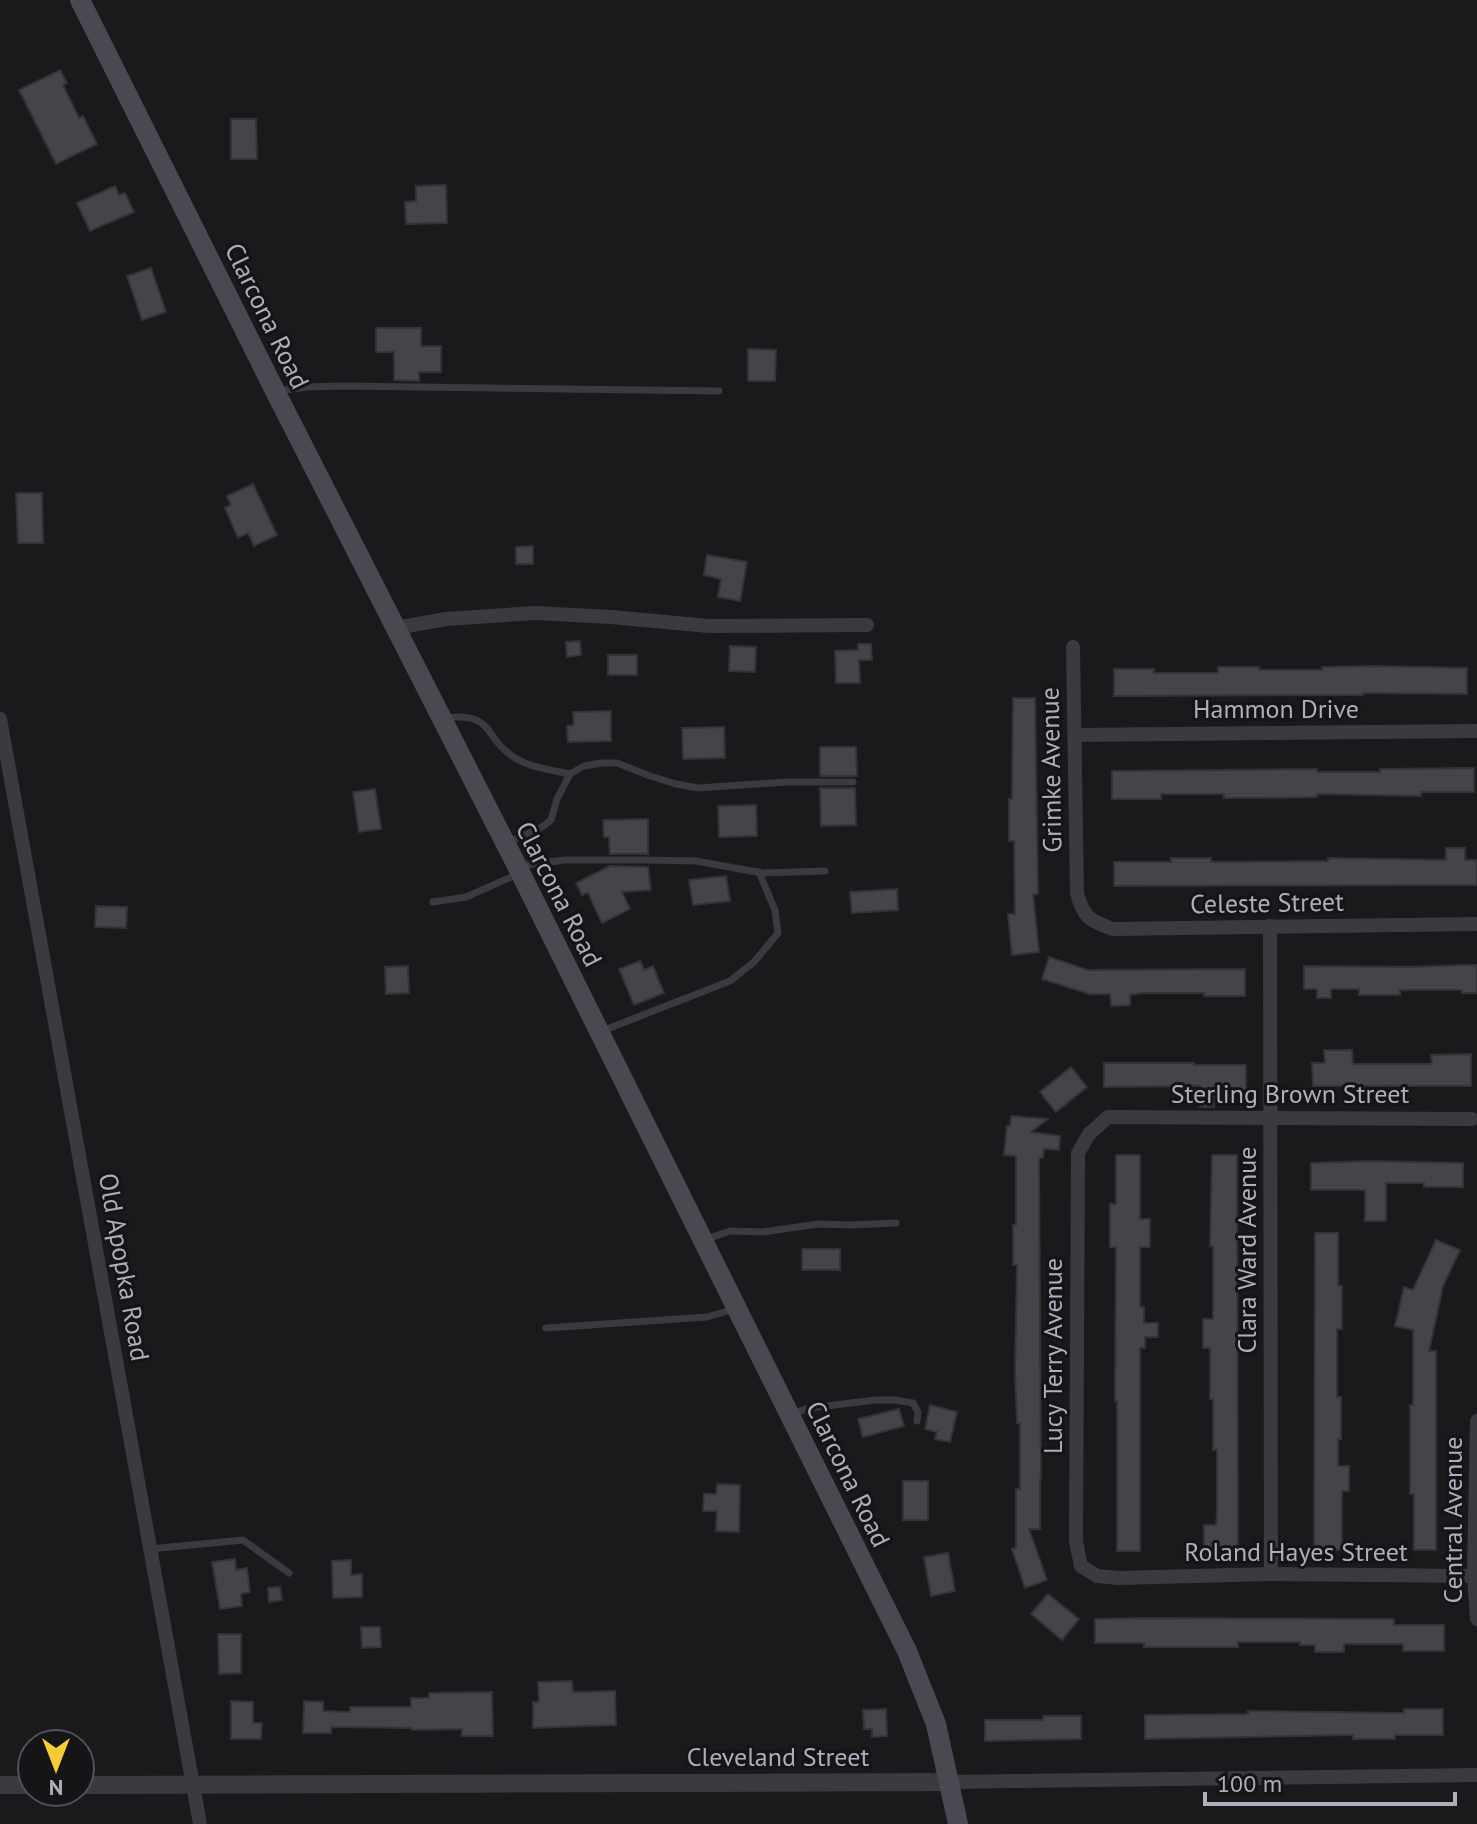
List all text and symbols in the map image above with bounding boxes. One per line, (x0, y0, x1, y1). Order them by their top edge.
street label: Clarcona Road (218, 237, 317, 394)
street label: Grimke Avenue (1033, 687, 1068, 853)
street label: Hammon Drive (1193, 692, 1359, 725)
street label: Clarcona Road (509, 816, 610, 972)
street label: Celeste Street (1190, 885, 1344, 920)
street label: Sterling Brown Street (1171, 1077, 1409, 1110)
street label: Clara Ward Avenue (1230, 1146, 1263, 1354)
street label: Old Apopka Road (92, 1170, 157, 1363)
street label: Lucy Terry Avenue (1036, 1258, 1069, 1454)
street label: Clarcona Road (799, 1395, 898, 1552)
street label: Central Avenue (1436, 1437, 1469, 1603)
street label: Roland Hayes Street (1184, 1535, 1408, 1568)
north arrow (16, 1728, 96, 1808)
street label: Cleveland Street (687, 1740, 869, 1773)
scale bar (1205, 1756, 1455, 1806)
text: 100 m (1217, 1768, 1282, 1799)
text: N (49, 1774, 63, 1802)

